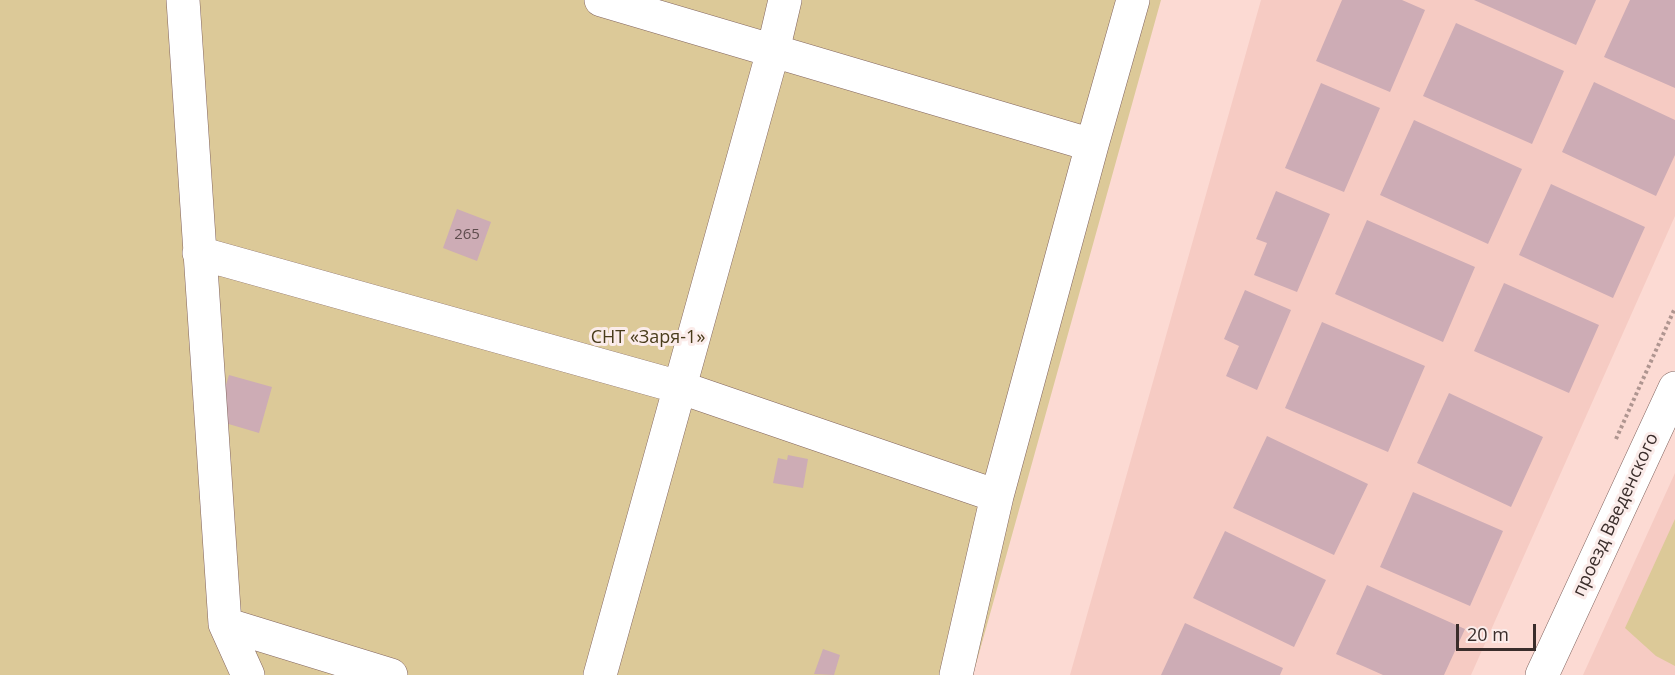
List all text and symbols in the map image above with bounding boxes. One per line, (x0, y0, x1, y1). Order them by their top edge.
house number: 265 (454, 226, 480, 244)
park label: СНТ «Заря-1» (591, 327, 705, 349)
street label: проезд Введенского (1569, 430, 1663, 600)
scale bar (1459, 612, 1538, 650)
text: 20 m (1467, 622, 1509, 646)

